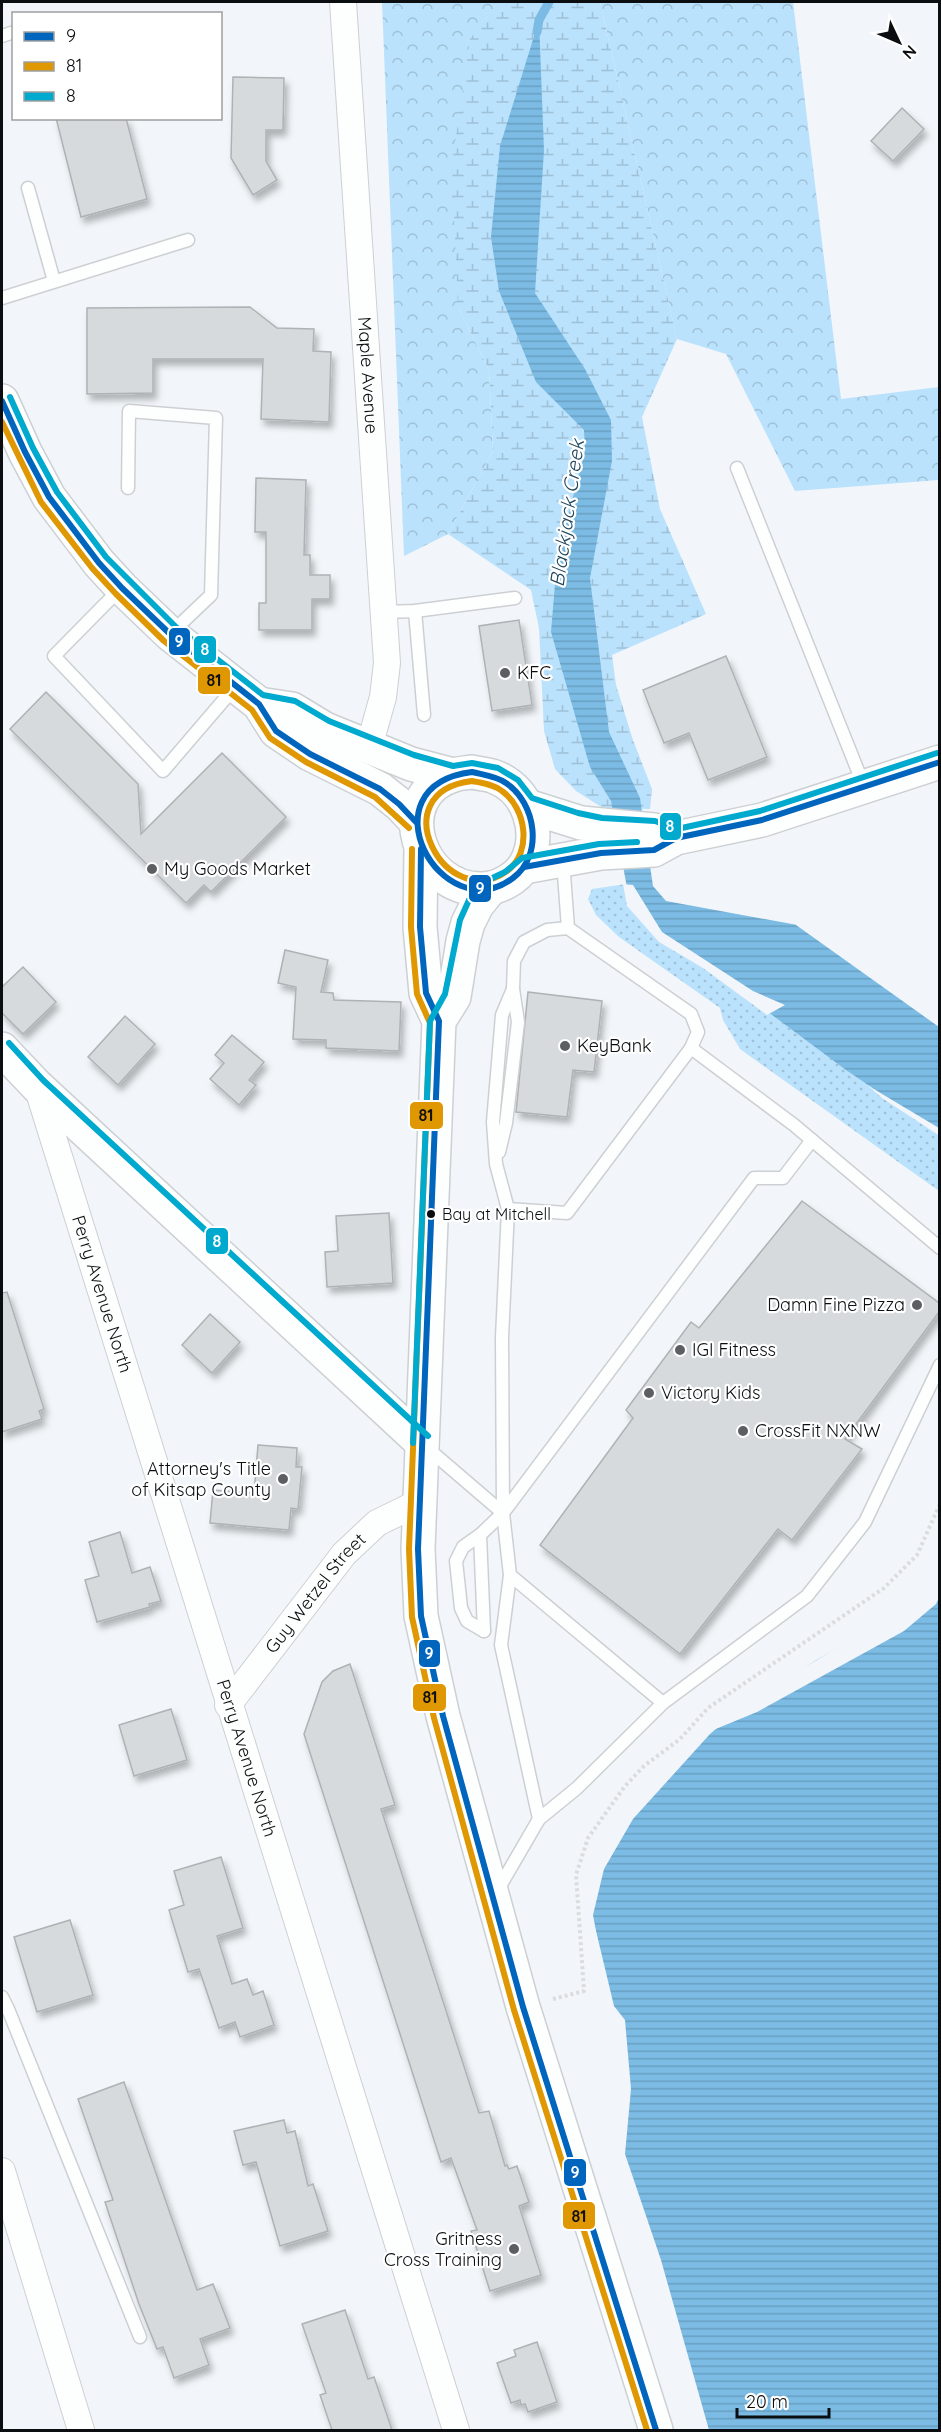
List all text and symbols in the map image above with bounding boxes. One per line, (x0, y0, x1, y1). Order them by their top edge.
legend (12, 12, 222, 120)
north arrow (869, 12, 929, 72)
text: 9 (66, 24, 76, 47)
text: N (899, 41, 921, 64)
text: 81 (66, 54, 82, 77)
text: 8 (66, 84, 76, 107)
street label: Maple Avenue (353, 316, 384, 434)
water label: Blackjack Creek (544, 435, 590, 588)
line badge: 9 (168, 627, 191, 656)
text: 9 (174, 631, 184, 651)
line badge: 8 (193, 635, 217, 664)
text: 8 (201, 639, 210, 659)
place label: KFC (517, 661, 551, 684)
line badge: 81 (197, 666, 231, 695)
marker: KFC (498, 666, 512, 680)
text: 81 (207, 670, 222, 690)
line badge: 8 (659, 812, 682, 841)
text: 8 (666, 816, 675, 836)
place label: My Goods Market (164, 857, 311, 880)
marker: My Goods Market (145, 862, 159, 876)
line badge: 9 (468, 874, 492, 903)
text: 9 (475, 878, 485, 898)
place label: KeyBank (577, 1034, 652, 1057)
marker: KeyBank (558, 1039, 572, 1053)
line badge: 81 (409, 1101, 444, 1130)
text: 81 (419, 1105, 434, 1125)
place label: Bay at Mitchell (442, 1204, 551, 1224)
marker: Bay at Mitchell (425, 1208, 437, 1220)
street label: Perry Avenue North (67, 1212, 138, 1375)
line badge: 8 (205, 1227, 229, 1255)
text: 8 (213, 1231, 222, 1251)
place label: Damn Fine Pizza (767, 1293, 905, 1316)
marker: Damn Fine Pizza (910, 1298, 924, 1312)
place label: IGI Fitness (692, 1338, 776, 1361)
marker: IGI Fitness (673, 1343, 687, 1357)
place label: Victory Kids (661, 1381, 760, 1404)
marker: Victory Kids (642, 1386, 656, 1400)
place label: CrossFit NXNW (755, 1419, 881, 1442)
marker: CrossFit NXNW (736, 1424, 750, 1438)
place label: Attorney's Title of Kitsap County (131, 1457, 271, 1501)
marker: Attorney's Title of Kitsap County (276, 1472, 290, 1486)
street label: Guy Wetzel Street (260, 1528, 370, 1658)
line badge: 9 (418, 1639, 441, 1668)
text: 9 (424, 1643, 434, 1663)
street label: Perry Avenue North (212, 1676, 282, 1839)
line badge: 81 (412, 1683, 447, 1712)
text: 81 (423, 1687, 438, 1707)
line badge: 9 (563, 2158, 587, 2187)
text: 9 (570, 2162, 580, 2182)
line badge: 81 (562, 2201, 596, 2230)
text: 81 (572, 2206, 587, 2226)
place label: Gritness Cross Training (384, 2227, 502, 2271)
marker: Gritness Cross Training (507, 2242, 521, 2256)
scale bar (737, 2381, 828, 2419)
text: 20 m (746, 2390, 788, 2413)

